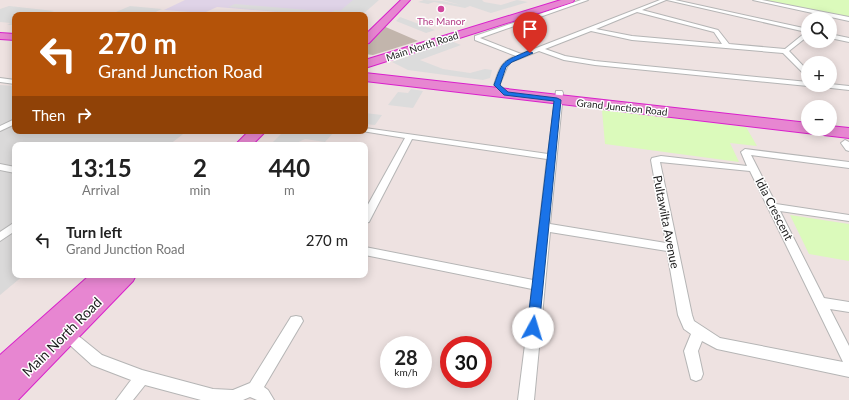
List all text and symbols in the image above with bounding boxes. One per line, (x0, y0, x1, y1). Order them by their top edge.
marker: The Manor (436, 4, 446, 14)
pin (513, 12, 547, 53)
map controls (801, 12, 837, 136)
button: search (801, 12, 837, 48)
place label: The Manor (417, 15, 465, 27)
icon: arrive (519, 18, 541, 40)
text: 270 m (98, 26, 177, 60)
icon: left (32, 28, 84, 80)
street label: Main North Road (384, 29, 460, 63)
button: + (801, 56, 837, 92)
text: Grand Junction Road (98, 60, 262, 82)
street label: Grand Junction Road (576, 96, 668, 118)
button: − (801, 100, 837, 136)
icon: right (73, 104, 95, 126)
text: Then (32, 106, 65, 124)
text: 13:15 (70, 153, 132, 182)
text: 2 (193, 153, 207, 182)
text: 440 (268, 153, 310, 182)
street label: Pultawilta Avenue (650, 174, 683, 270)
street label: Idia Crescent (752, 175, 797, 243)
text: Arrival (82, 182, 119, 198)
text: min (190, 182, 211, 198)
text: m (284, 182, 295, 198)
text: Turn left (66, 223, 122, 241)
icon: left (32, 229, 54, 251)
text: 270 m (306, 231, 348, 249)
text: Grand Junction Road (66, 241, 185, 257)
street label: Main North Road (18, 293, 105, 380)
position arrow (512, 307, 554, 349)
speed limit sign: 30 (440, 336, 492, 388)
text: 28 (394, 345, 418, 369)
text: km/h (394, 366, 418, 378)

